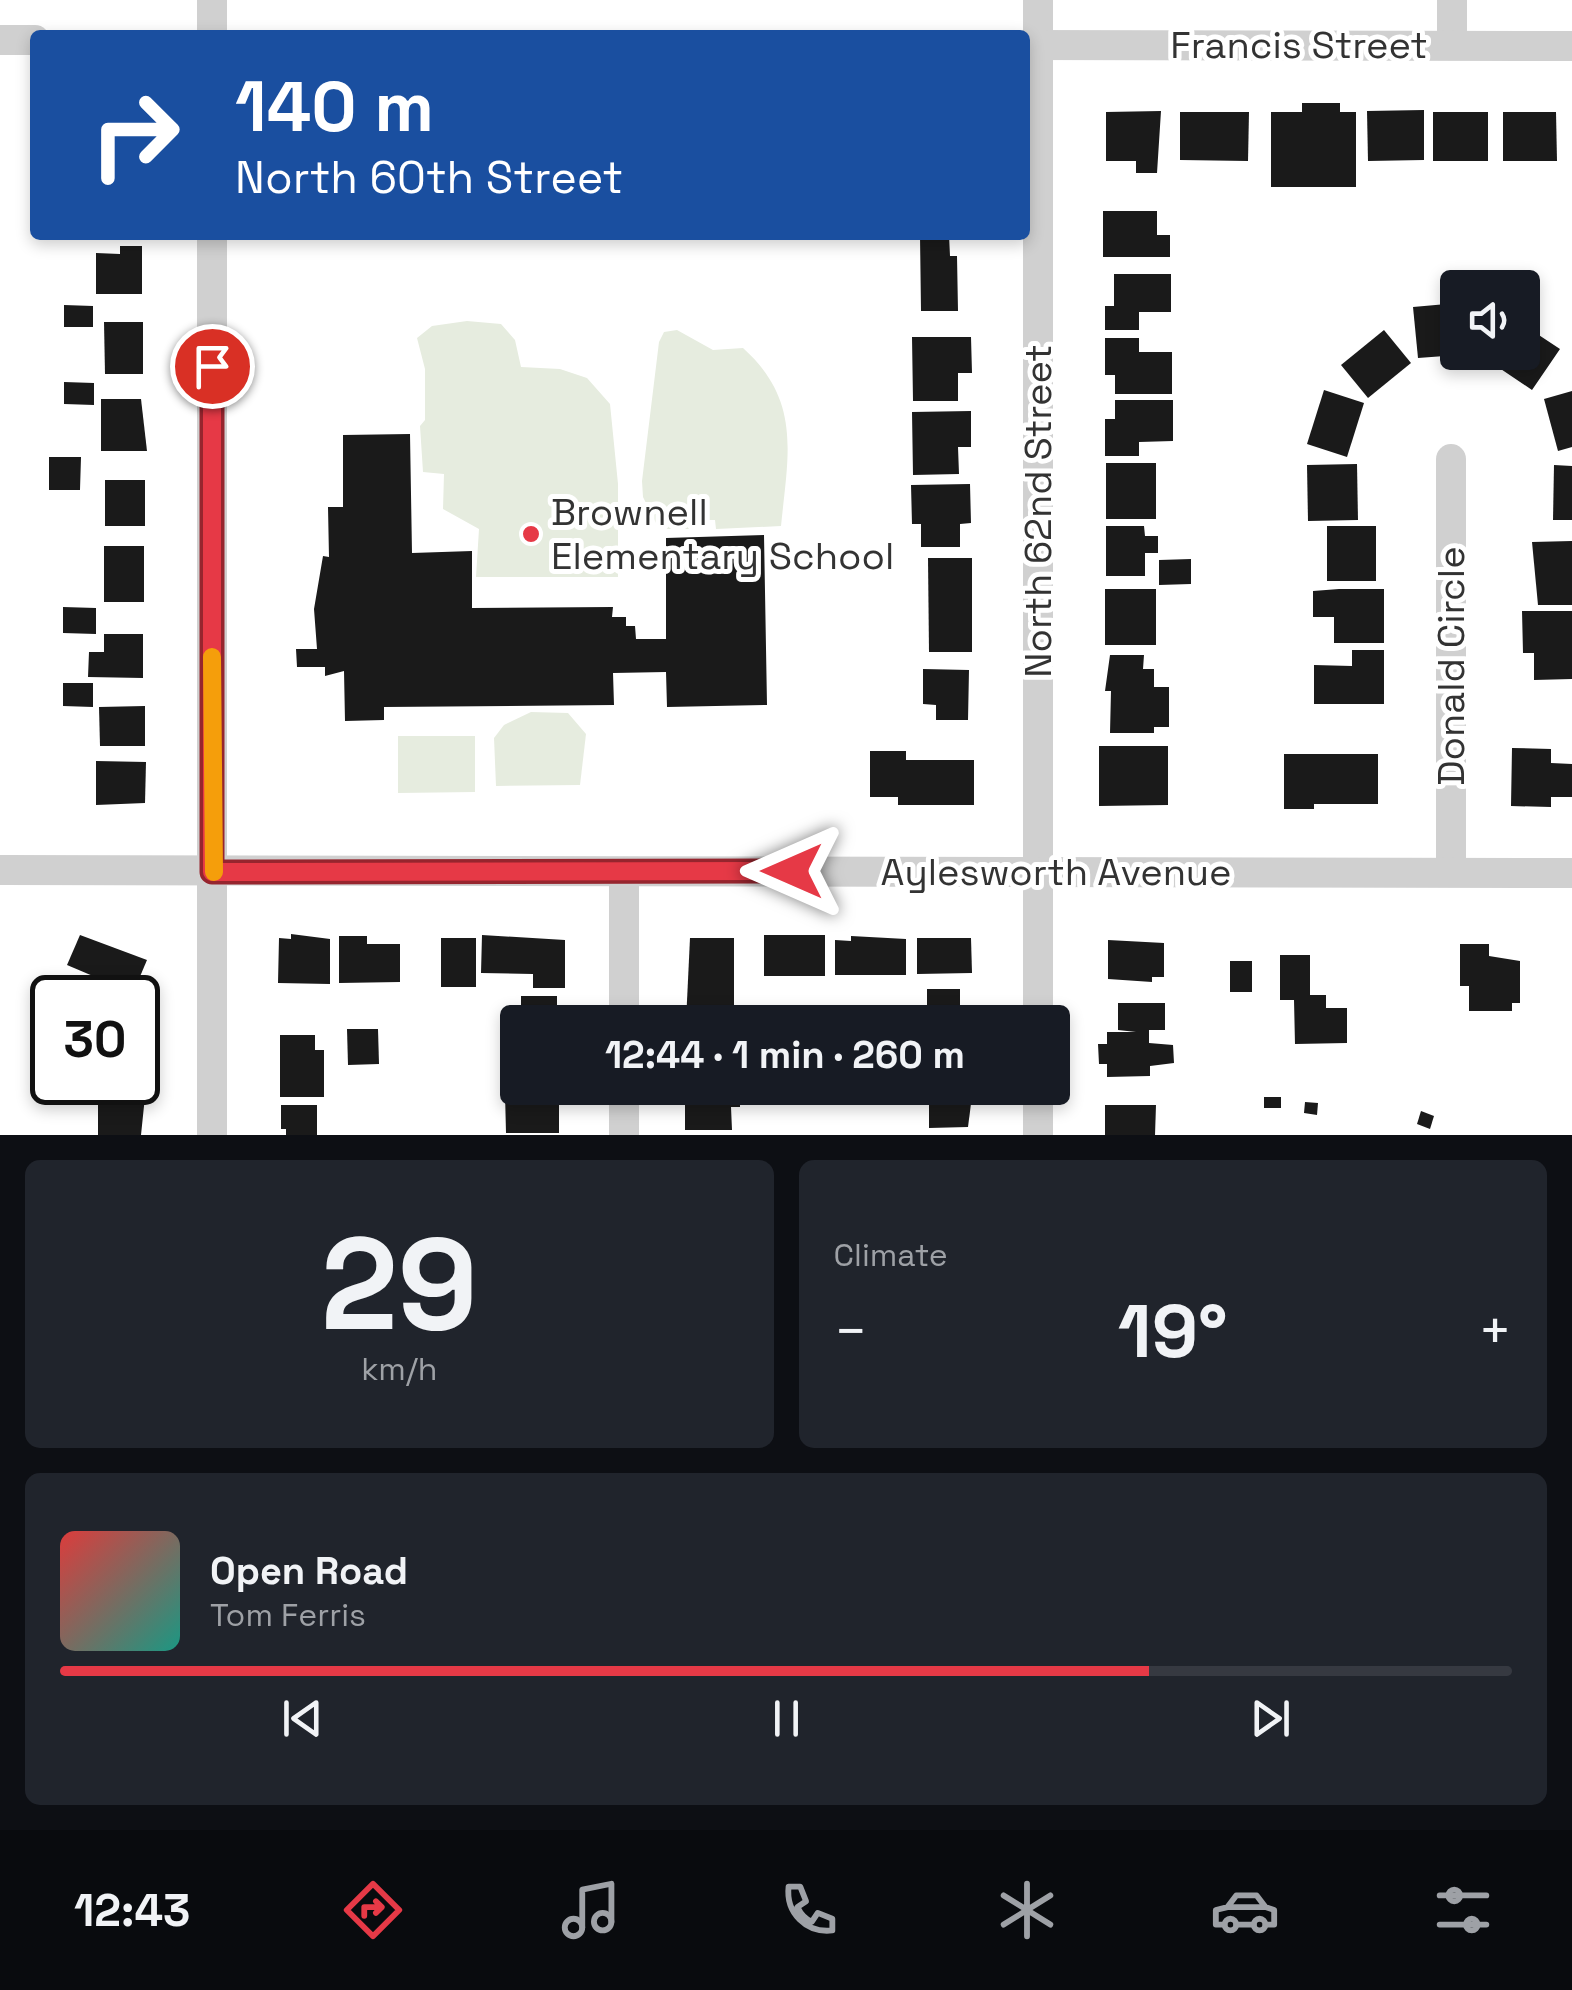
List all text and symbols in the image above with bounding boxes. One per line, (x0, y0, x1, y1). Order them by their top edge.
street label: Francis Street (1170, 21, 1428, 69)
text: 140 m (235, 62, 434, 151)
icon: right (70, 70, 200, 200)
text: North 60th Street (235, 149, 623, 206)
map controls (1440, 270, 1540, 370)
button: sound (1440, 270, 1540, 370)
pin (170, 324, 255, 409)
icon: arrive (185, 339, 240, 394)
street label: North 62nd Street (1014, 344, 1062, 678)
place label: Brownell Elementary School (551, 488, 894, 580)
marker: Brownell Elementary School (520, 523, 542, 545)
street label: Donald Circle (1427, 546, 1475, 786)
position arrow (740, 819, 844, 923)
street label: Aylesworth Avenue (881, 848, 1231, 896)
speed limit sign: 30 (30, 975, 160, 1105)
text: 12:44 · 1 min · 260 m (605, 1031, 965, 1079)
text: 29 (321, 1201, 478, 1367)
text: Climate (834, 1235, 948, 1275)
text: 19° (1118, 1283, 1228, 1379)
text: − (834, 1296, 868, 1366)
text: + (1478, 1296, 1512, 1366)
text: km/h (361, 1349, 437, 1389)
text: Open Road (210, 1547, 408, 1595)
text: Tom Ferris (210, 1595, 366, 1635)
icon: previous (275, 1691, 330, 1746)
icon: pause (759, 1691, 814, 1746)
icon: next (1243, 1691, 1298, 1746)
icon: directions (338, 1875, 408, 1945)
icon: music (556, 1875, 626, 1945)
icon: phone (774, 1875, 844, 1945)
icon: climate (992, 1875, 1062, 1945)
icon: car (1210, 1875, 1280, 1945)
icon: filters (1428, 1875, 1498, 1945)
text: 12:43 (74, 1882, 190, 1939)

